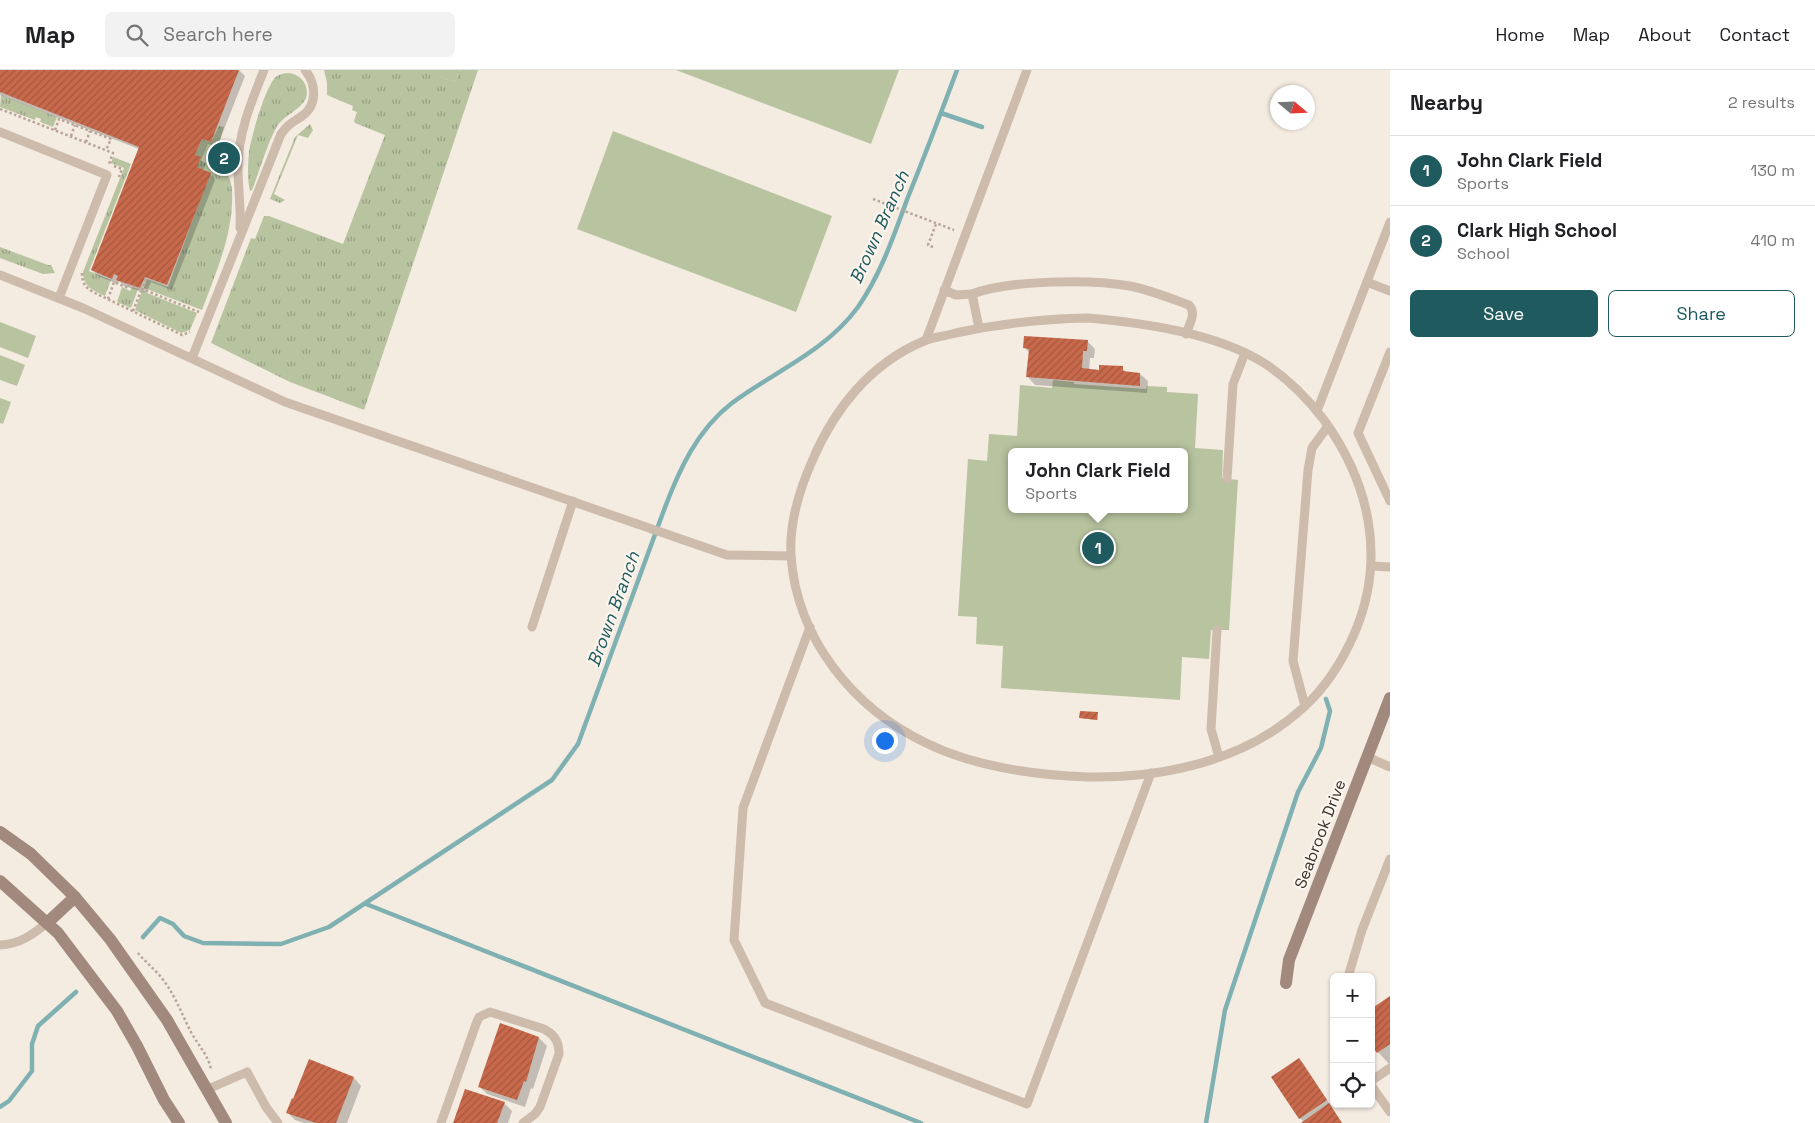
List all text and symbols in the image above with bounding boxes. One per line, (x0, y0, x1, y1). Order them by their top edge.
search box (105, 12, 455, 57)
text: Map (25, 19, 75, 50)
icon: search (123, 21, 151, 49)
text: Search here (163, 22, 273, 47)
text: Home (1496, 23, 1545, 46)
text: Map (1573, 23, 1610, 46)
text: About (1638, 23, 1692, 46)
text: Contact (1720, 23, 1790, 46)
north arrow (1270, 85, 1315, 130)
text: Nearby (1410, 89, 1483, 116)
text: 2 results (1728, 92, 1795, 113)
pin: 2 (208, 139, 240, 177)
text: John Clark Field (1457, 148, 1602, 173)
text: 1 (1422, 160, 1430, 181)
text: 130 m (1751, 160, 1795, 181)
water label: Brown Branch (844, 166, 914, 287)
text: Sports (1457, 173, 1509, 194)
text: Clark High School (1457, 218, 1617, 243)
text: 2 (1421, 230, 1431, 251)
text: 410 m (1751, 230, 1795, 251)
text: School (1457, 243, 1510, 264)
button: Save (1410, 290, 1598, 337)
button: Share (1608, 290, 1795, 337)
popup (1008, 448, 1188, 513)
text: John Clark Field (1025, 458, 1171, 483)
text: Sports (1025, 483, 1077, 504)
pin: 1 (1082, 529, 1114, 567)
water label: Brown Branch (582, 547, 645, 670)
your location (872, 728, 898, 754)
street label: Seabrook Drive (1290, 776, 1350, 892)
map controls (1330, 973, 1375, 1108)
button: + (1330, 973, 1375, 1018)
button: − (1330, 1018, 1375, 1063)
button: locate (1330, 1063, 1375, 1108)

